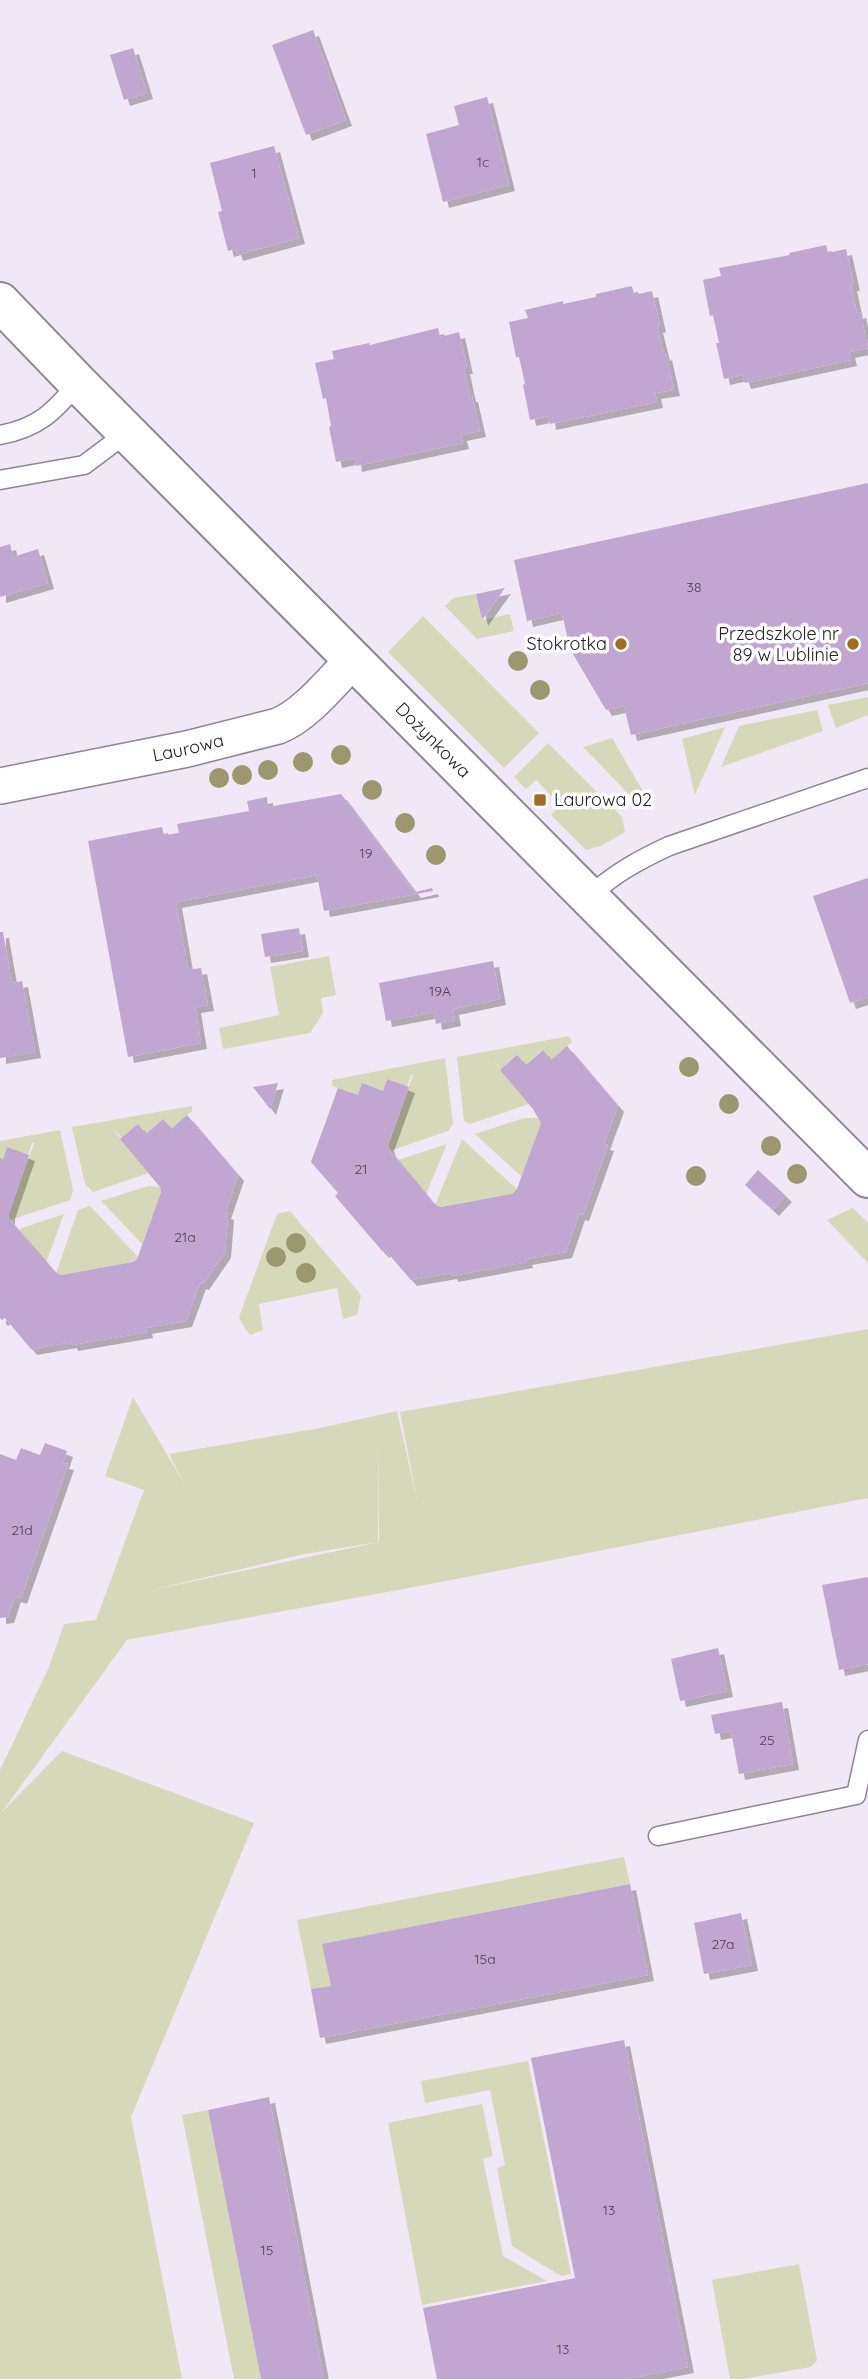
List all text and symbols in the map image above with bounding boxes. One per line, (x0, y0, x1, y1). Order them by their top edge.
house number: 1c (477, 153, 489, 171)
house number: 1 (251, 164, 257, 182)
house number: 38 (687, 578, 701, 596)
place label: Przedszkole nr 89 w Lublinie (718, 622, 839, 666)
place label: Stokrotka (526, 632, 607, 655)
marker: Stokrotka (613, 636, 629, 652)
marker: Przedszkole nr 89 w Lublinie (845, 636, 861, 652)
street label: Dożynkowa (391, 697, 476, 783)
street label: Laurowa (150, 728, 226, 767)
place label: Laurowa 02 (554, 788, 652, 811)
marker: Laurowa 02 (532, 792, 548, 808)
house number: 19 (360, 844, 373, 862)
house number: 19A (429, 982, 451, 1000)
house number: 21 (355, 1160, 367, 1178)
house number: 21a (174, 1228, 196, 1246)
house number: 21d (11, 1521, 33, 1539)
house number: 25 (759, 1731, 775, 1749)
house number: 27a (711, 1935, 735, 1953)
house number: 15a (474, 1950, 496, 1968)
house number: 13 (603, 2201, 615, 2219)
house number: 15 (261, 2241, 273, 2259)
house number: 13 (557, 2340, 569, 2358)

